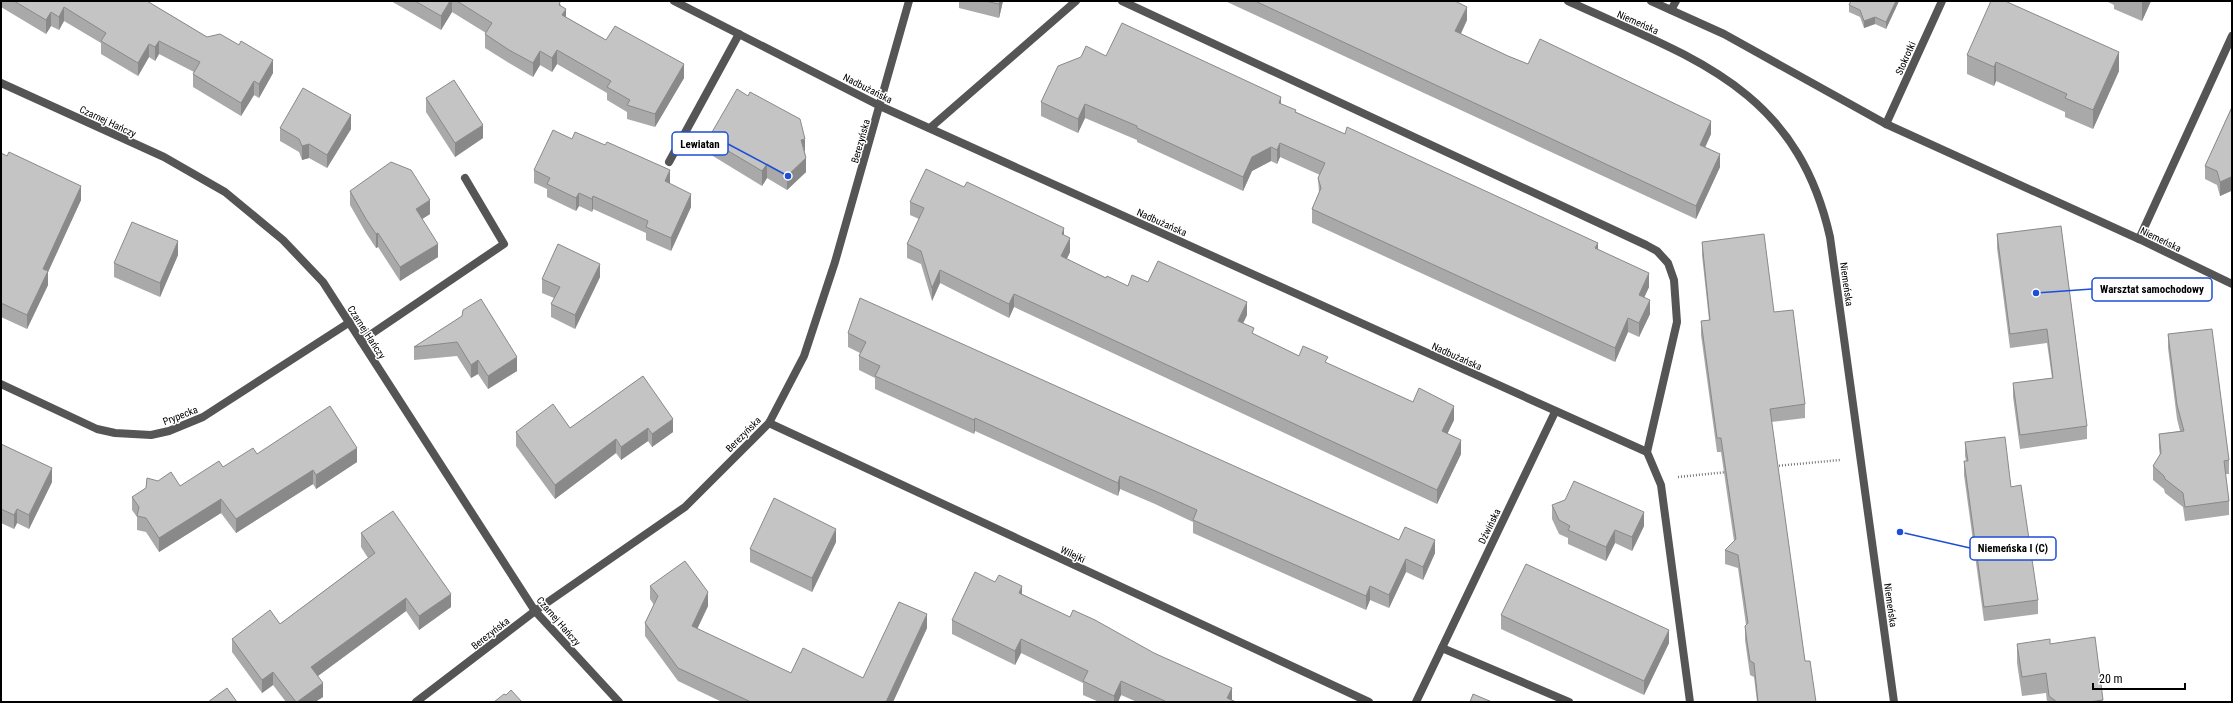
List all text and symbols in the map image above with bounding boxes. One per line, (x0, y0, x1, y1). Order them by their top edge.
street label: Niemeńska (1615, 8, 1660, 37)
street label: Stokrotki (1893, 40, 1918, 77)
street label: Nadbużańska (841, 71, 894, 106)
street label: Czarnej Hańczy (78, 104, 138, 139)
street label: Berezyńska (849, 118, 872, 164)
callout: Lewiatan (672, 132, 728, 155)
text: Lewiatan (680, 138, 720, 151)
street label: Nadbużańska (1135, 207, 1189, 238)
street label: Niemeńska (2139, 225, 2183, 254)
street label: Niemeńska (1838, 261, 1855, 307)
callout: Warsztat samochodowy (2092, 278, 2212, 301)
text: Warsztat samochodowy (2100, 283, 2204, 296)
street label: Czarnej Hańczy (345, 304, 388, 361)
street label: Nadbużańska (1430, 341, 1484, 372)
street label: Prypecka (161, 404, 199, 427)
street label: Berezyńska (724, 414, 763, 454)
street label: Dźwińska (1476, 507, 1503, 546)
callout: Niemeńska I (C) (1970, 537, 2056, 560)
text: Niemeńska I (C) (1978, 542, 2048, 555)
street label: Wilejki (1059, 544, 1087, 565)
street label: Niemeńska (1882, 582, 1899, 628)
street label: Czarnej Hańczy (534, 595, 583, 648)
street label: Berezyńska (469, 615, 512, 652)
scale bar (2093, 665, 2185, 691)
text: 20 m (2099, 672, 2123, 686)

